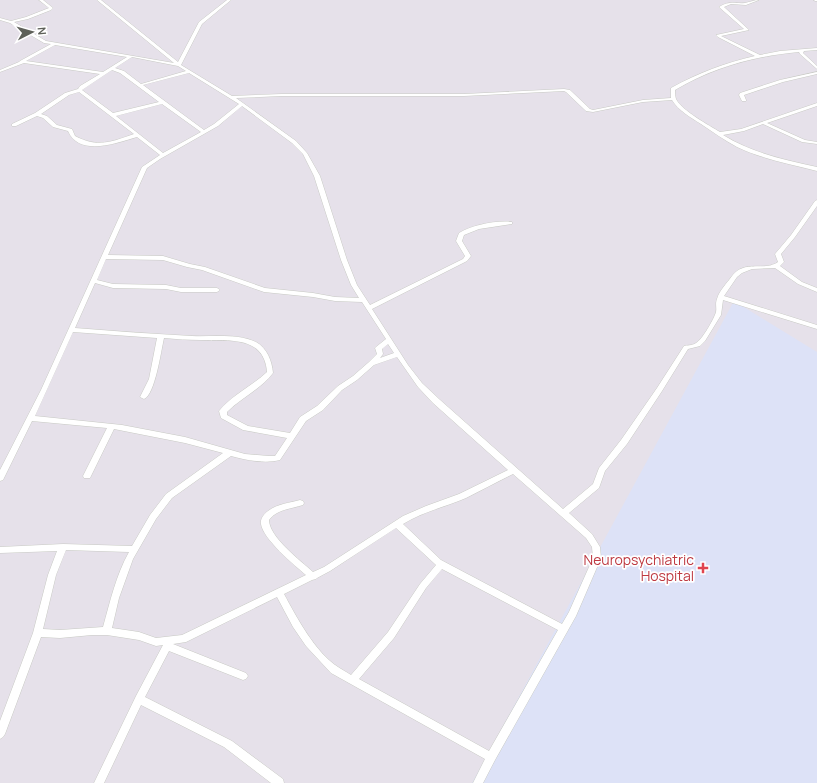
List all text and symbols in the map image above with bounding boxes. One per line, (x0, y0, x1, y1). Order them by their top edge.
north arrow (12, 12, 52, 52)
text: N (35, 26, 50, 36)
place label: Neuropsychiatric Hospital (584, 550, 694, 585)
marker: Neuropsychiatric Hospital (697, 562, 709, 574)

